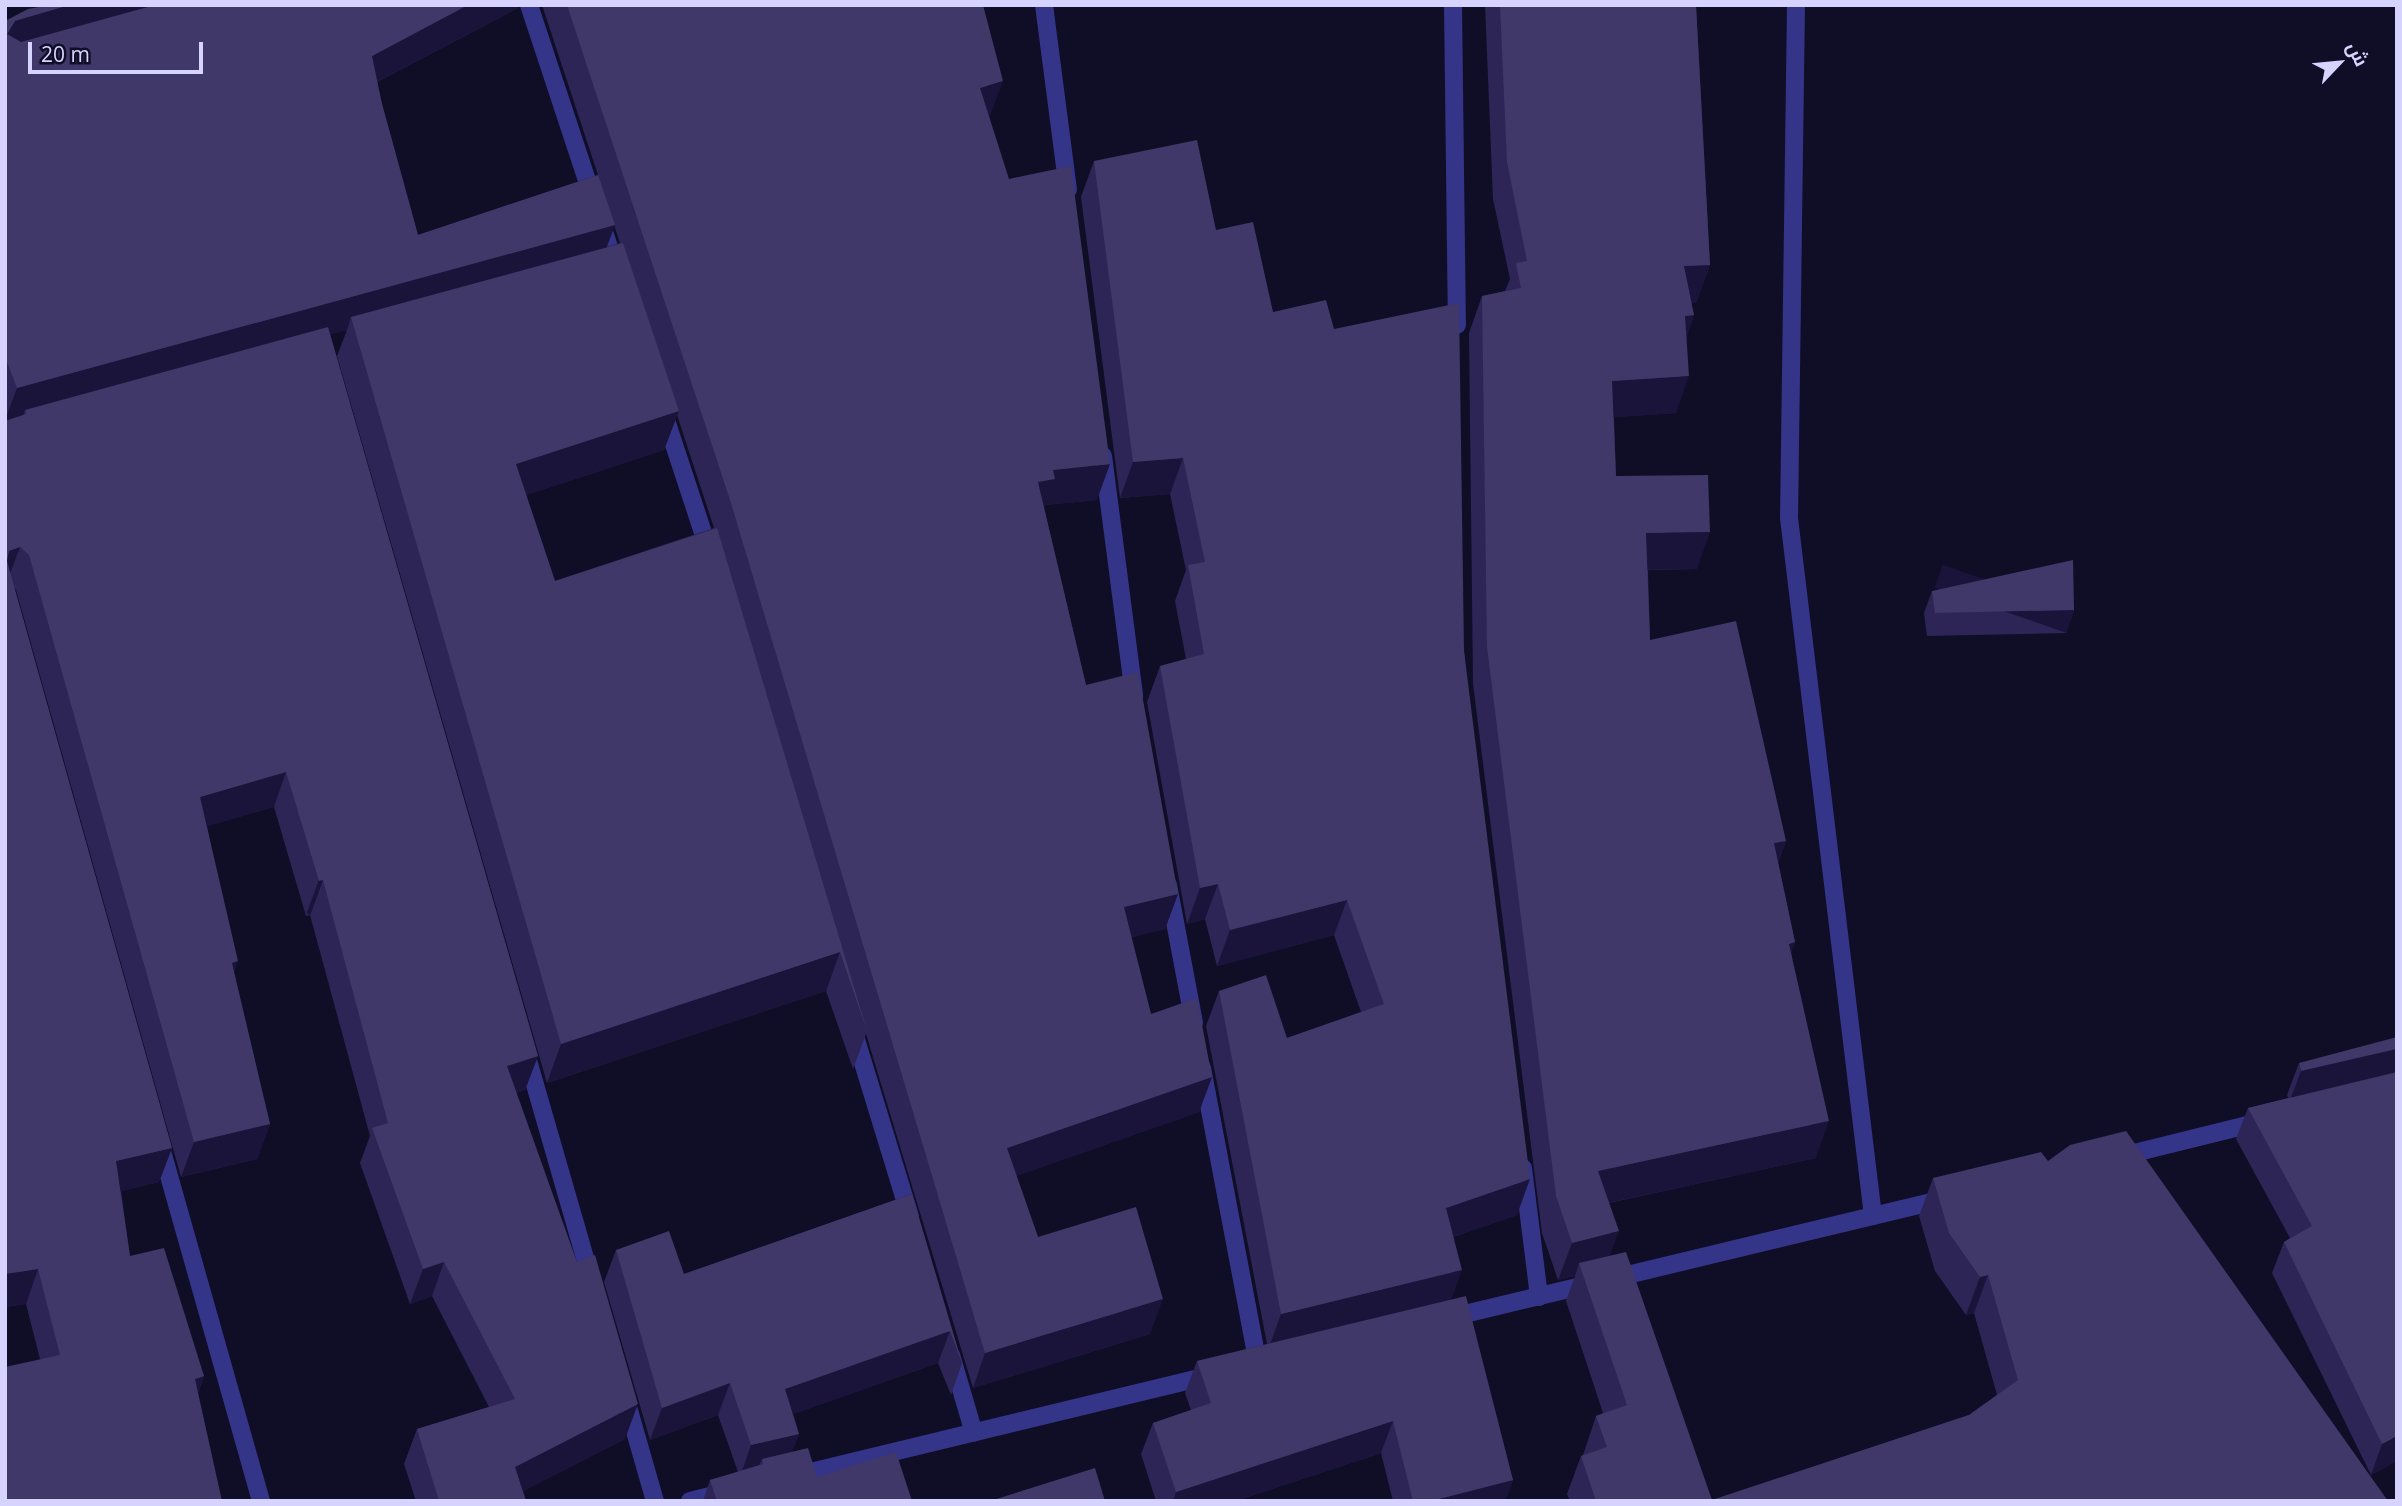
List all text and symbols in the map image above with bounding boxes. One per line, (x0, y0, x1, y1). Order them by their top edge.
scale bar (32, 28, 206, 72)
north arrow (2304, 28, 2374, 98)
text: ش (2341, 37, 2375, 70)
text: 20 m (41, 40, 90, 68)

